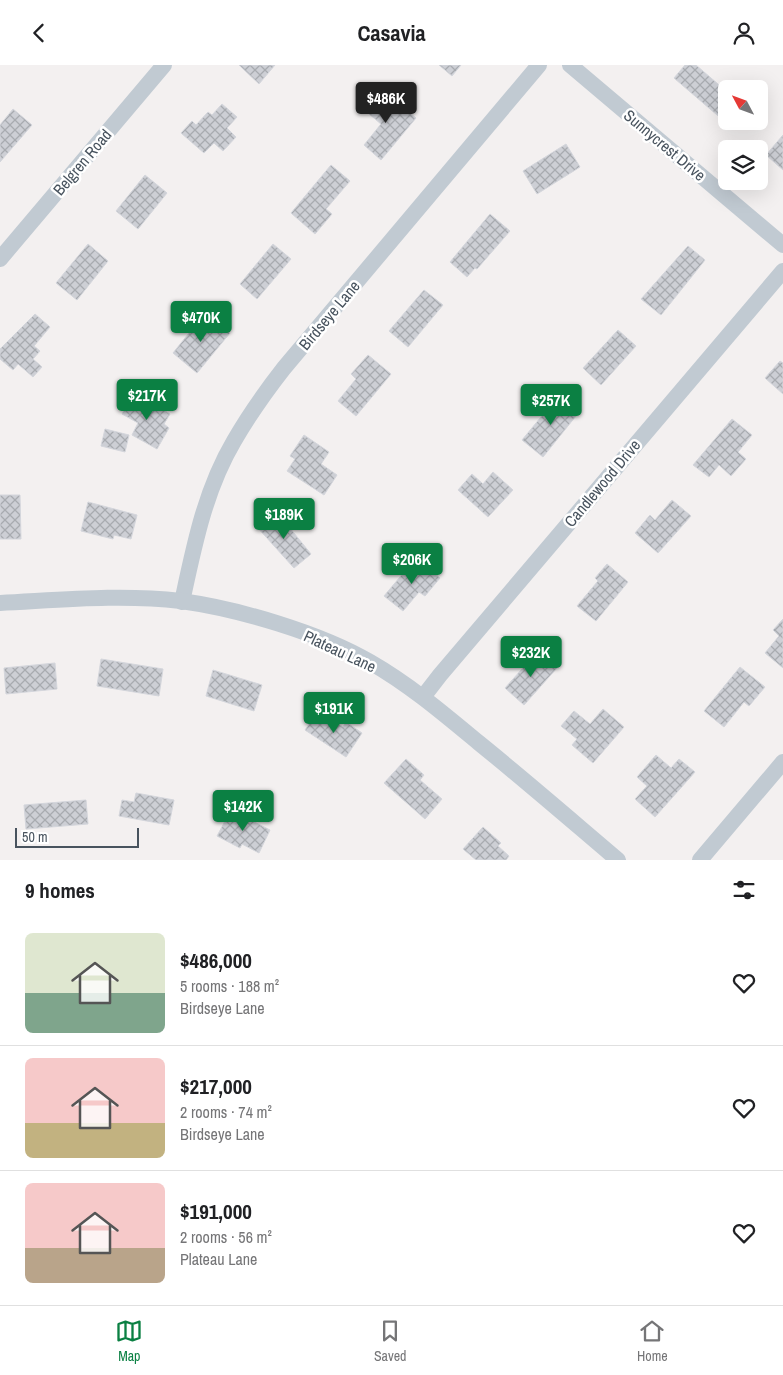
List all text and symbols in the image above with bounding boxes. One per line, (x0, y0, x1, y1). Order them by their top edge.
text: Casavia (357, 18, 426, 48)
icon: back (25, 19, 53, 47)
icon: person (730, 19, 758, 47)
north arrow (718, 80, 768, 130)
map controls (718, 80, 768, 190)
pin: $486K (351, 82, 421, 124)
text: $486K (367, 87, 405, 109)
street label: Sunnycrest Drive (619, 104, 711, 186)
street label: Belgren Road (48, 124, 116, 200)
button: layers (718, 140, 768, 190)
street label: Birdseye Lane (293, 276, 365, 354)
pin: $470K (166, 301, 236, 343)
text: $470K (182, 306, 220, 328)
pin: $217K (112, 379, 182, 421)
pin: $257K (516, 383, 586, 426)
text: $217K (128, 384, 166, 406)
text: $257K (532, 389, 570, 411)
street label: Candlewood Drive (559, 435, 645, 531)
pin: $189K (249, 497, 319, 540)
text: $189K (265, 503, 303, 525)
pin: $206K (377, 543, 447, 585)
text: $206K (393, 548, 431, 570)
street label: Plateau Lane (300, 625, 380, 677)
pin: $232K (496, 635, 566, 678)
text: $232K (512, 641, 550, 663)
pin: $191K (299, 691, 369, 734)
text: $191K (315, 697, 353, 719)
pin: $142K (208, 789, 278, 832)
text: $142K (224, 795, 262, 817)
scale bar (15, 825, 139, 848)
text: 50 m (22, 828, 48, 846)
text: 9 homes (25, 876, 95, 905)
icon: filters (730, 876, 758, 904)
text: $486,000 (180, 946, 252, 975)
icon: home (65, 953, 125, 1013)
icon: heart (730, 969, 758, 997)
text: 5 rooms · 188 m² (180, 975, 279, 997)
text: Birdseye Lane (180, 997, 265, 1019)
text: $217,000 (180, 1072, 252, 1101)
icon: home (65, 1078, 125, 1138)
icon: heart (730, 1094, 758, 1122)
text: 2 rooms · 74 m² (180, 1101, 272, 1123)
text: Birdseye Lane (180, 1123, 265, 1145)
text: $191,000 (180, 1197, 252, 1226)
icon: home (65, 1203, 125, 1263)
icon: heart (730, 1219, 758, 1247)
text: 2 rooms · 56 m² (180, 1226, 272, 1248)
text: Plateau Lane (180, 1248, 257, 1270)
tab: Map (115, 1317, 143, 1365)
tab: Saved (374, 1317, 406, 1365)
tab: Home (637, 1317, 668, 1365)

